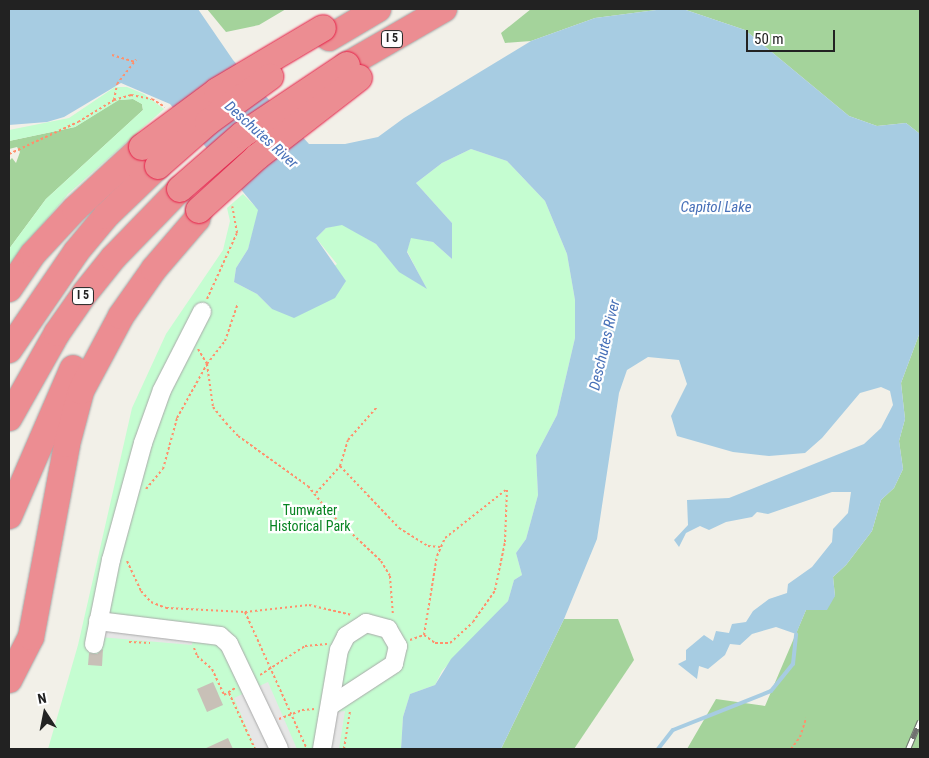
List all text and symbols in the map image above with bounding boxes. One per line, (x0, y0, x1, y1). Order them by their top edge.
scale bar (749, 20, 838, 52)
road number: I 5 (381, 30, 403, 48)
text: 50 m (754, 30, 784, 48)
water label: Deschutes River (221, 97, 301, 173)
water label: Capitol Lake (680, 199, 752, 217)
road number: I 5 (72, 286, 94, 306)
water label: Deschutes River (586, 298, 624, 392)
park label: Tumwater Historical Park (269, 502, 351, 534)
north arrow (20, 688, 70, 738)
text: N (36, 690, 48, 707)

